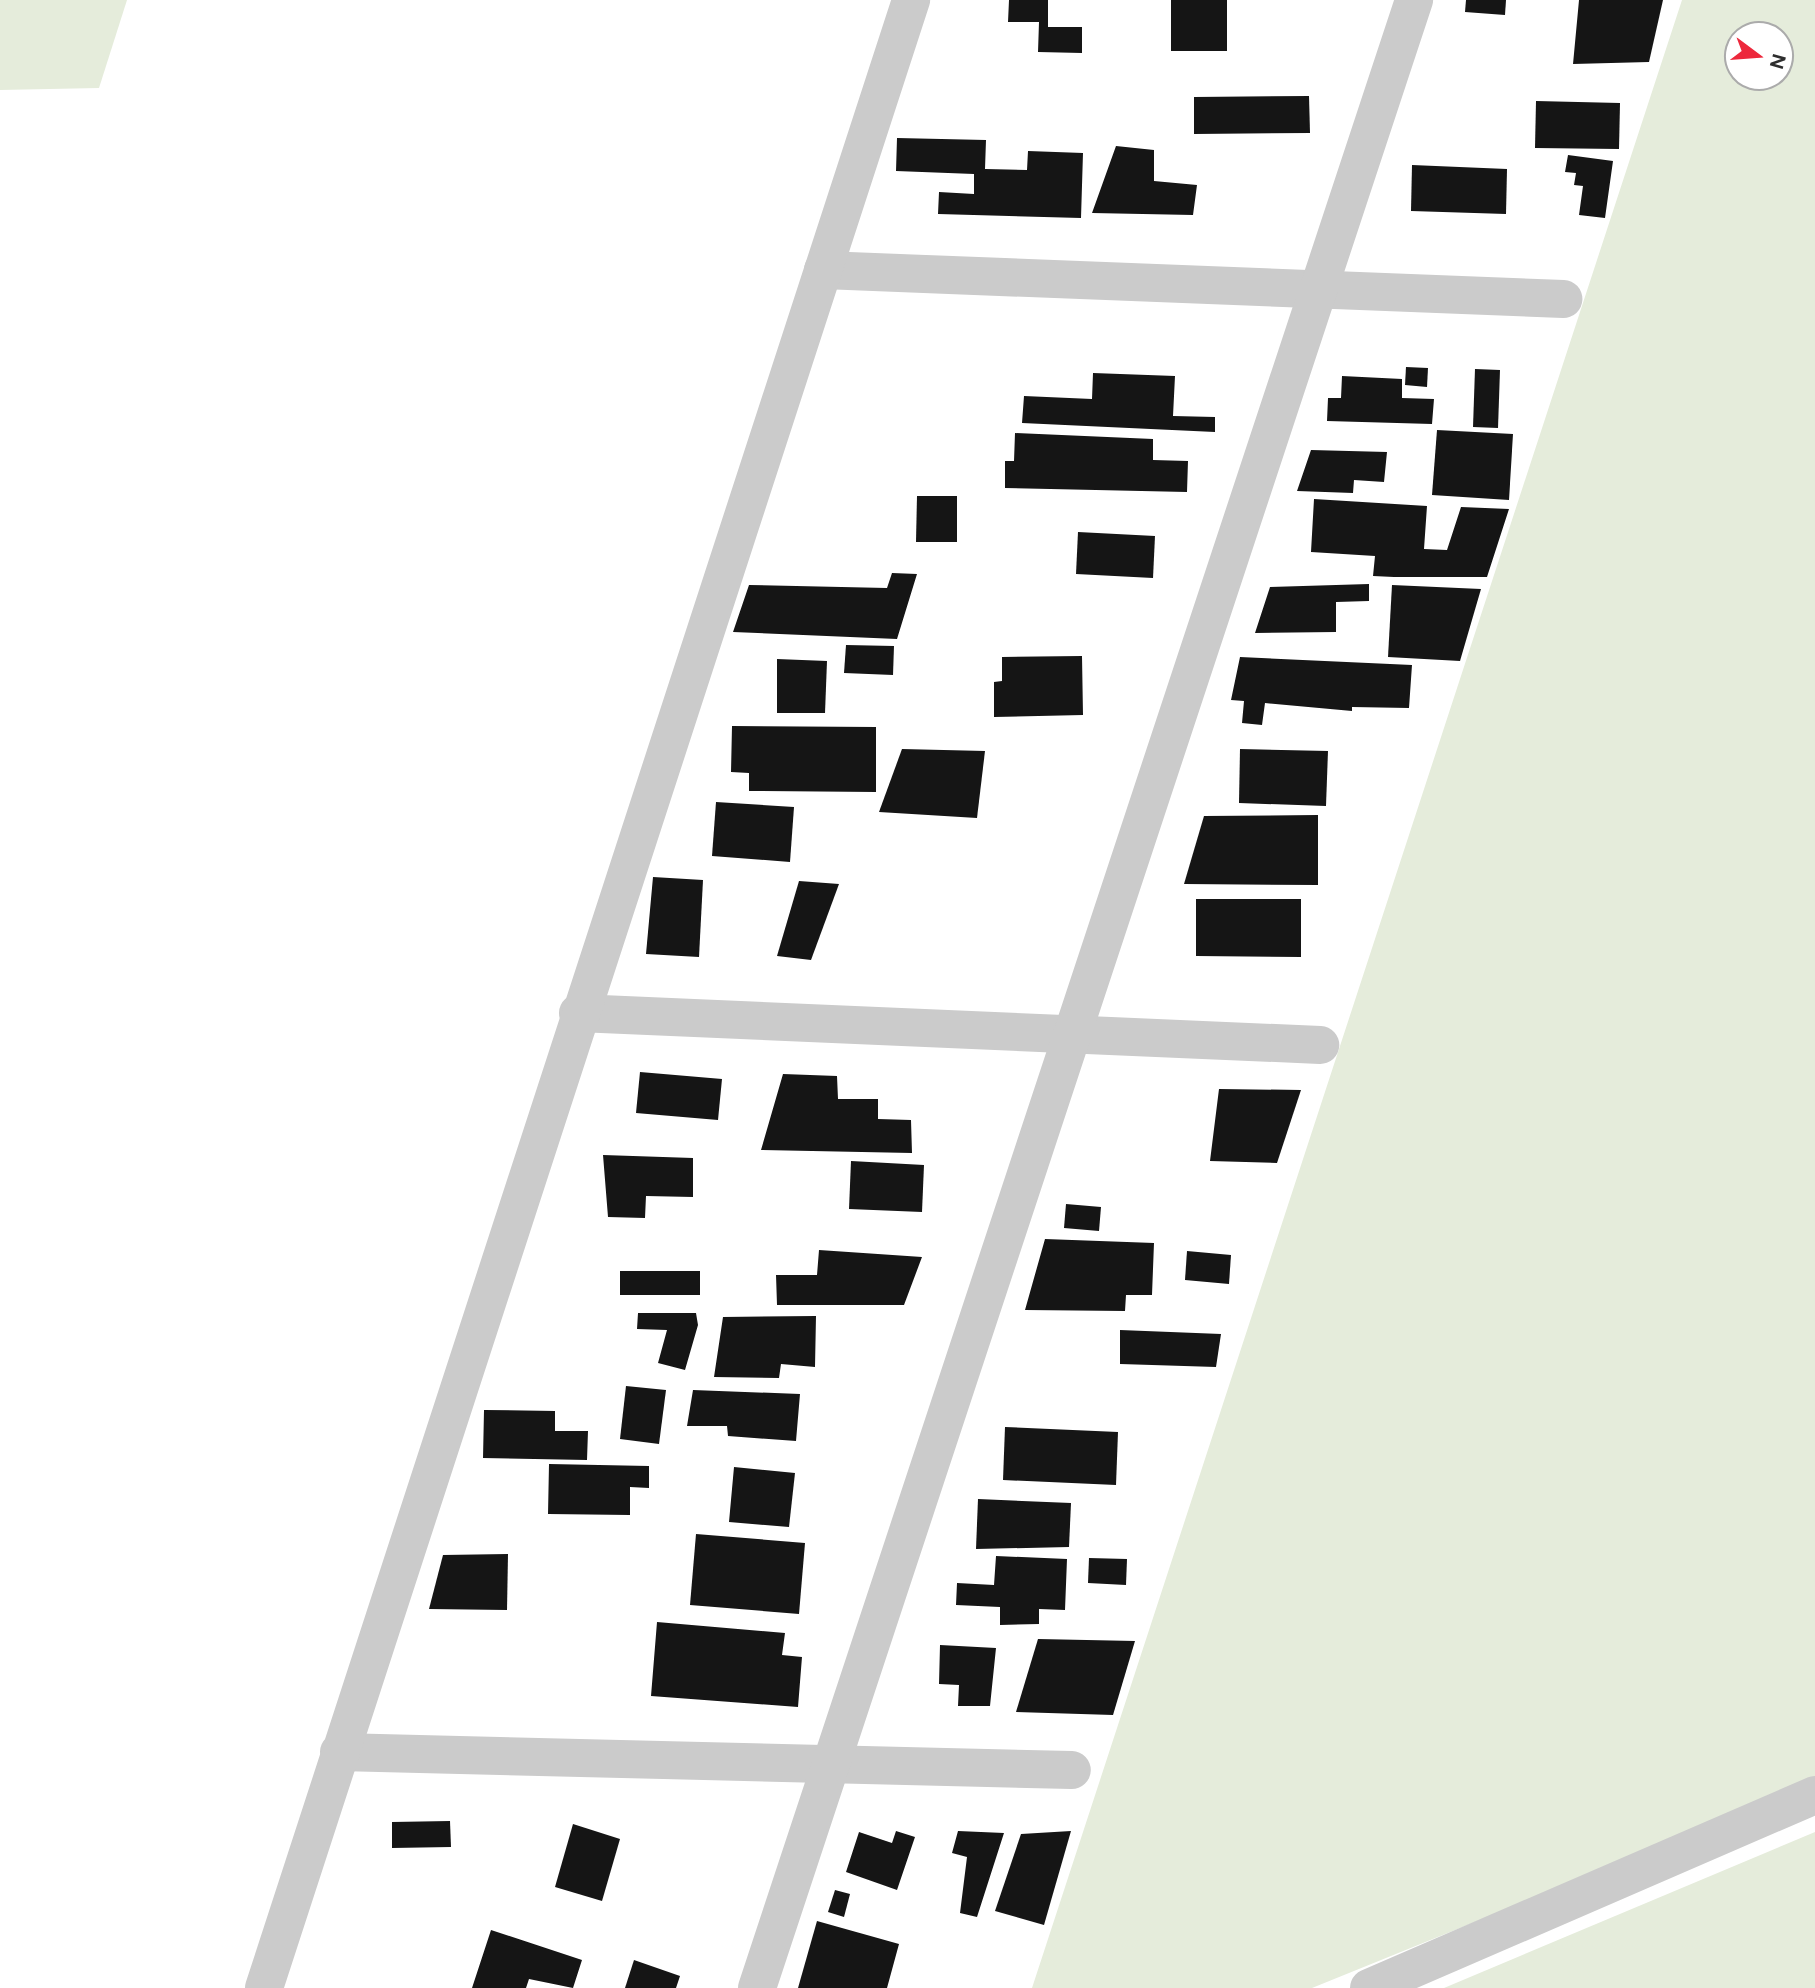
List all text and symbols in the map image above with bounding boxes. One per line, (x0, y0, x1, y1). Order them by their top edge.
north arrow (1724, 21, 1794, 91)
text: N (1765, 51, 1791, 72)

